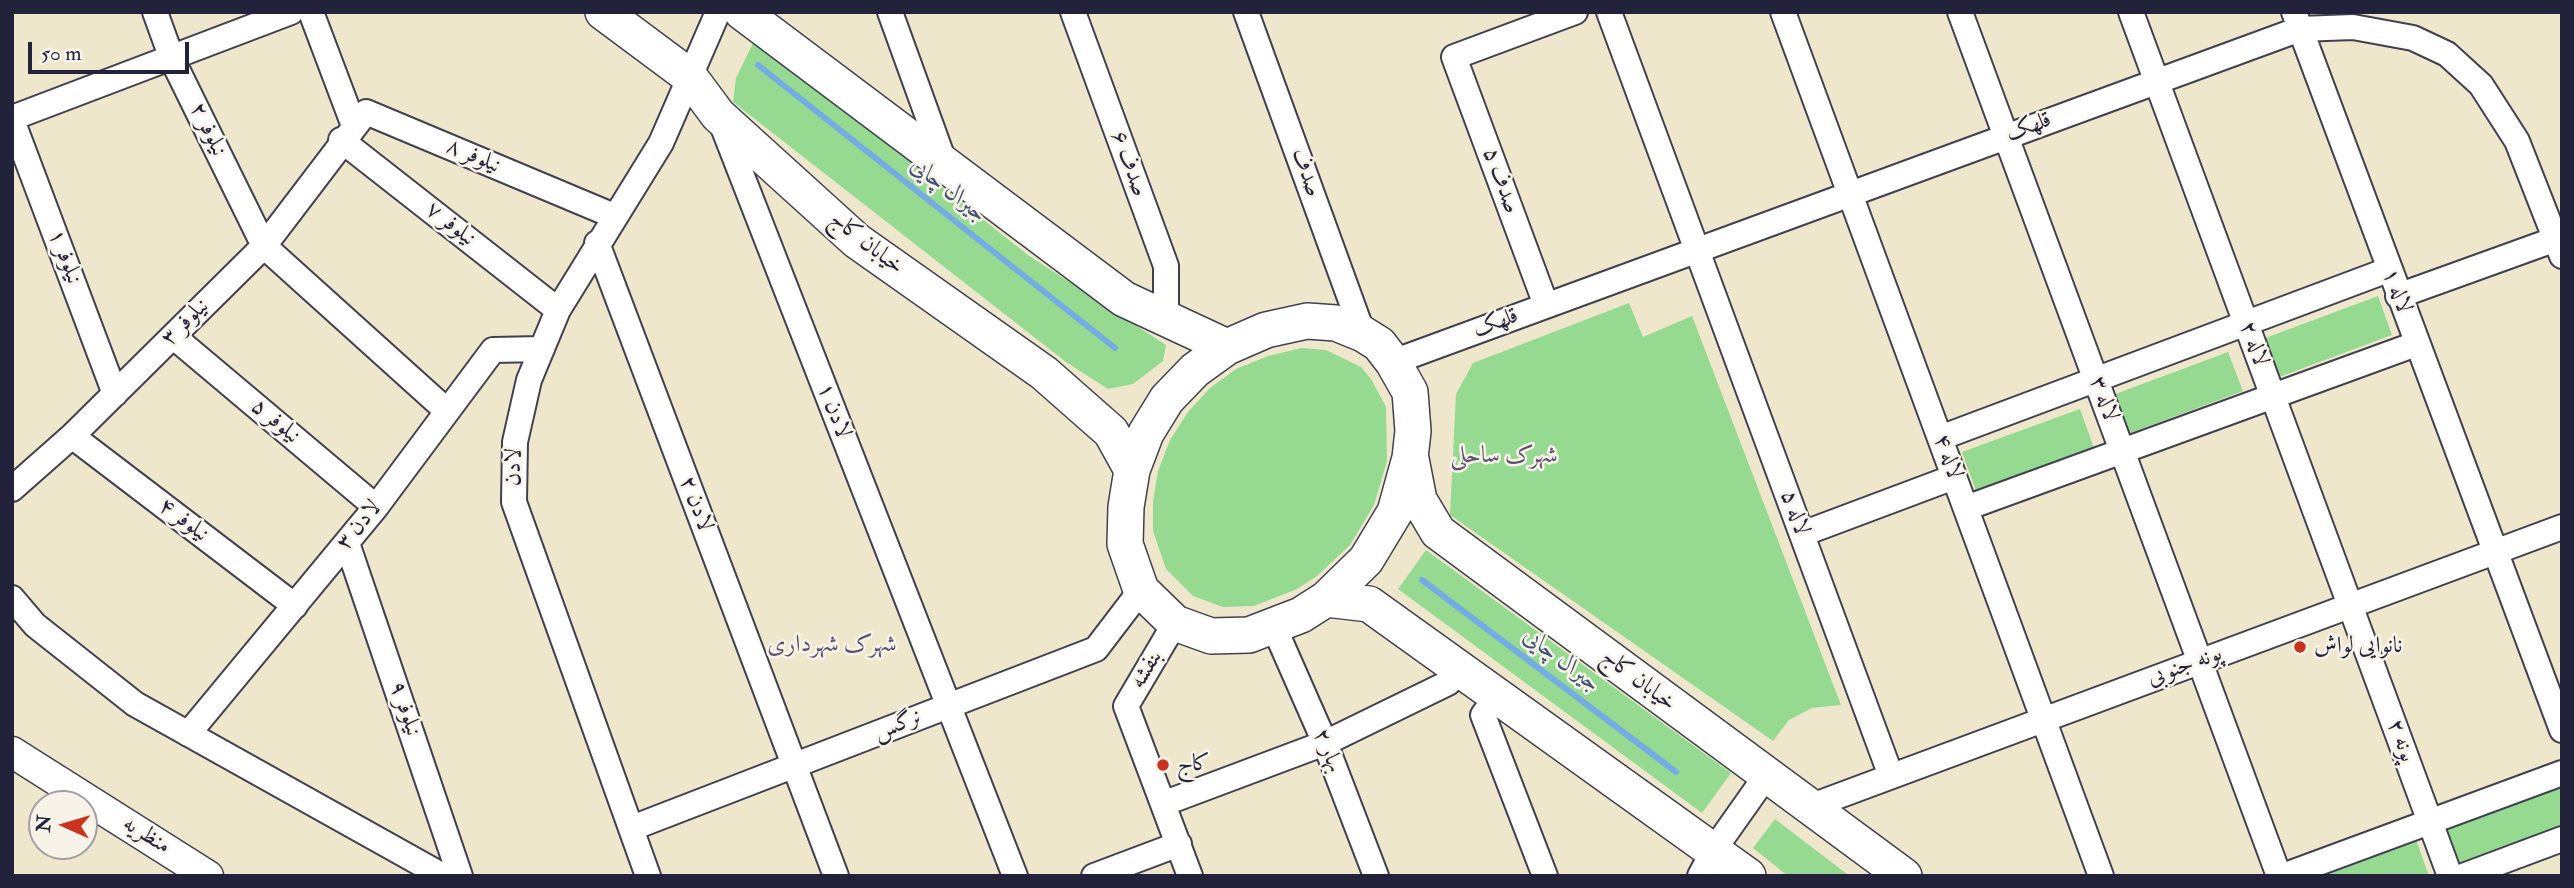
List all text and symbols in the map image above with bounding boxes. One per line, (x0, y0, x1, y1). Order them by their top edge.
scale bar (32, 28, 192, 72)
text: 50 m (41, 40, 82, 67)
street label: نیلوفر ۲ (182, 99, 232, 161)
street label: قلهک (2003, 107, 2055, 149)
street label: صدف ۶ (1103, 127, 1153, 201)
street label: نیلوفر ۸ (442, 133, 504, 181)
street label: صدف ۵ (1475, 144, 1525, 218)
street label: صدف (1284, 145, 1326, 201)
water label: جیرال چایی (904, 152, 992, 230)
street label: نیلوفر ۷ (419, 197, 481, 253)
street label: خیابان کاج (823, 206, 909, 282)
street label: نیلوفر ۱ (41, 226, 87, 288)
street label: لاله ۱ (2375, 265, 2417, 317)
street label: نیلوفر ۳ (156, 293, 216, 353)
street label: قلهک (1470, 303, 1522, 345)
street label: لاله ۲ (2232, 318, 2274, 370)
street label: لاله ۳ (2082, 373, 2124, 425)
street label: لادن ۱ (810, 380, 856, 442)
street label: نیلوفر ۵ (245, 393, 305, 451)
street label: لاله ۴ (1926, 431, 1968, 483)
district label: شهرک ساحلی (1450, 443, 1558, 471)
street label: لادن (501, 448, 529, 486)
street label: لادن ۲ (672, 473, 718, 535)
street label: لاله ۵ (1773, 487, 1815, 539)
street label: نیلوفر ۴ (152, 493, 214, 549)
street label: لادن ۳ (331, 495, 389, 557)
water label: جیرال چایی (1516, 622, 1606, 700)
district label: شهرک شهرداری (767, 632, 897, 660)
place label: نانوایی لواش (2314, 633, 2402, 661)
marker: نانوایی لواش (2292, 639, 2308, 655)
street label: پونه جنوبی (2144, 641, 2226, 693)
street label: خیابان کاج (1595, 644, 1681, 718)
street label: بنفشه (1125, 646, 1169, 694)
street label: نیلوفر ۹ (382, 678, 426, 740)
street label: نرگس (870, 704, 926, 748)
street label: پونه ۲ (2380, 716, 2420, 766)
street label: بهار ۲ (1306, 725, 1348, 777)
place label: کاج (1177, 751, 1210, 779)
marker: کاج (1155, 757, 1171, 773)
north arrow (28, 790, 98, 860)
street label: منظریه (117, 811, 175, 861)
text: N (31, 814, 57, 833)

